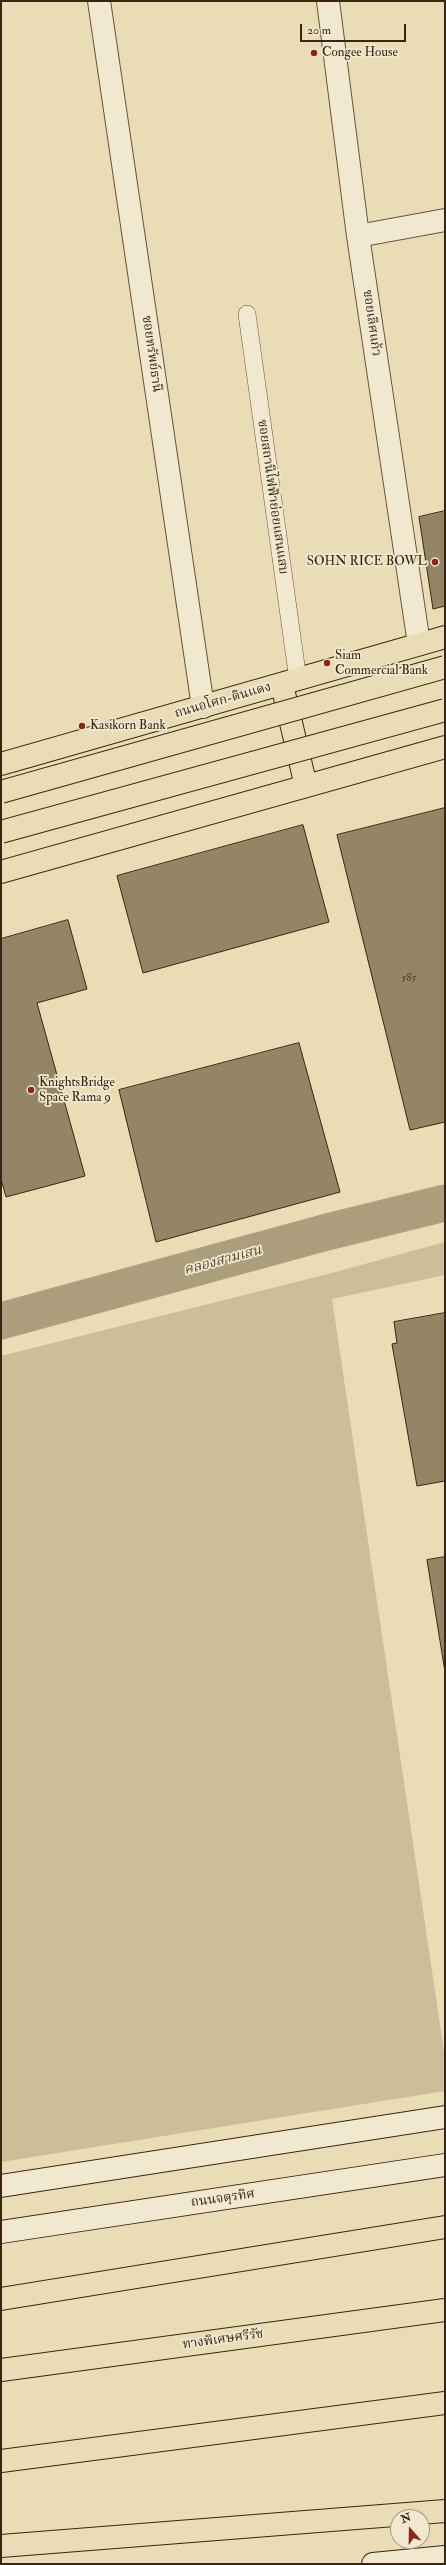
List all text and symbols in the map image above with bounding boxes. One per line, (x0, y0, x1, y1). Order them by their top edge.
scale bar (302, 16, 408, 42)
text: 20 m (307, 23, 331, 38)
place label: Congee House (322, 45, 398, 61)
marker: Congee House (309, 48, 319, 58)
street label: ซอยเลิศแก้ว (359, 289, 383, 357)
street label: ซอยทรัพย์ธานี (138, 314, 164, 394)
street label: ซอยสถานีไฟฟ้าย่อยแสนแสบ (253, 418, 291, 576)
place label: SOHN RICE BOWL (307, 554, 427, 570)
marker: SOHN RICE BOWL (430, 557, 440, 567)
place label: Siam Commercial Bank (335, 648, 428, 679)
marker: Siam Commercial Bank (322, 658, 332, 668)
street label: ถนนอโศก-ดินแดง (173, 680, 273, 722)
place label: Kasikorn Bank (90, 718, 166, 734)
marker: Kasikorn Bank (77, 721, 87, 731)
house number: 585 (402, 972, 416, 986)
place label: KnightsBridge Space Rama 9 (39, 1075, 115, 1106)
marker: KnightsBridge Space Rama 9 (26, 1085, 36, 1095)
water label: คลองสามเสน (182, 1243, 264, 1279)
street label: ถนนจตุรทิศ (190, 2187, 256, 2211)
street label: ทางพิเศษศรีรัช (182, 2327, 264, 2353)
north arrow (390, 2509, 430, 2549)
text: N (399, 2510, 413, 2526)

